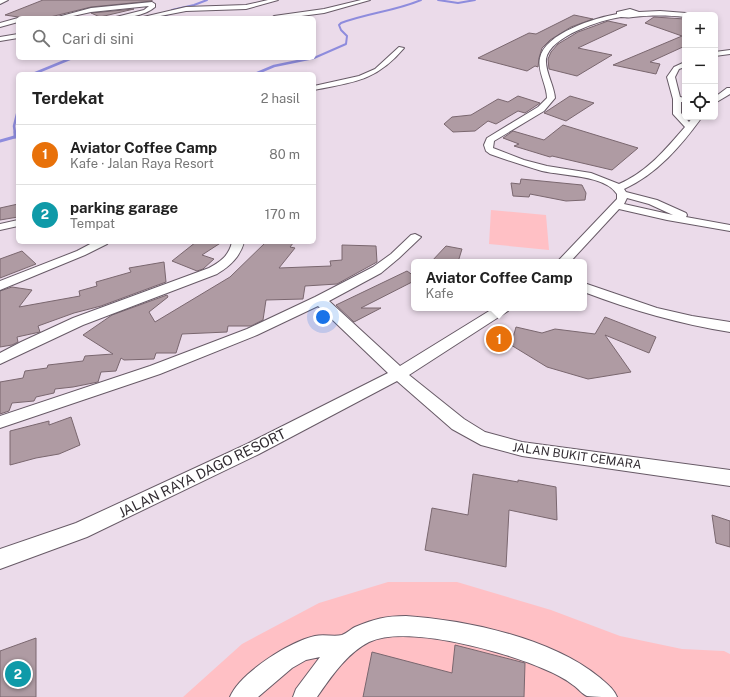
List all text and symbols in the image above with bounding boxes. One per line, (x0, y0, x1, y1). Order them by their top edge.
map controls (682, 12, 718, 120)
button: + (682, 12, 718, 48)
search box (16, 16, 316, 60)
icon: search (30, 27, 52, 49)
text: Cari di sini (62, 30, 134, 47)
button: − (682, 48, 718, 84)
button: locate (682, 84, 718, 120)
text: Terdekat (32, 88, 104, 108)
text: 2 hasil (261, 91, 300, 106)
text: Aviator Coffee Camp (70, 139, 217, 156)
text: 1 (42, 147, 48, 162)
text: 80 m (269, 147, 300, 162)
text: Kafe · Jalan Raya Resort (70, 156, 214, 171)
text: parking garage (70, 199, 178, 216)
text: 2 (41, 207, 49, 222)
text: 170 m (265, 207, 300, 222)
text: Tempat (70, 216, 115, 231)
popup (411, 259, 587, 311)
text: Aviator Coffee Camp (425, 269, 573, 286)
text: Kafe (425, 286, 454, 301)
your location (313, 307, 333, 327)
pin: 1 (486, 324, 512, 354)
street label: JALAN RAYA DAGO RESORT (116, 425, 288, 521)
street label: JALAN BUKIT CEMARA (512, 440, 643, 472)
pin: 2 (5, 659, 31, 689)

